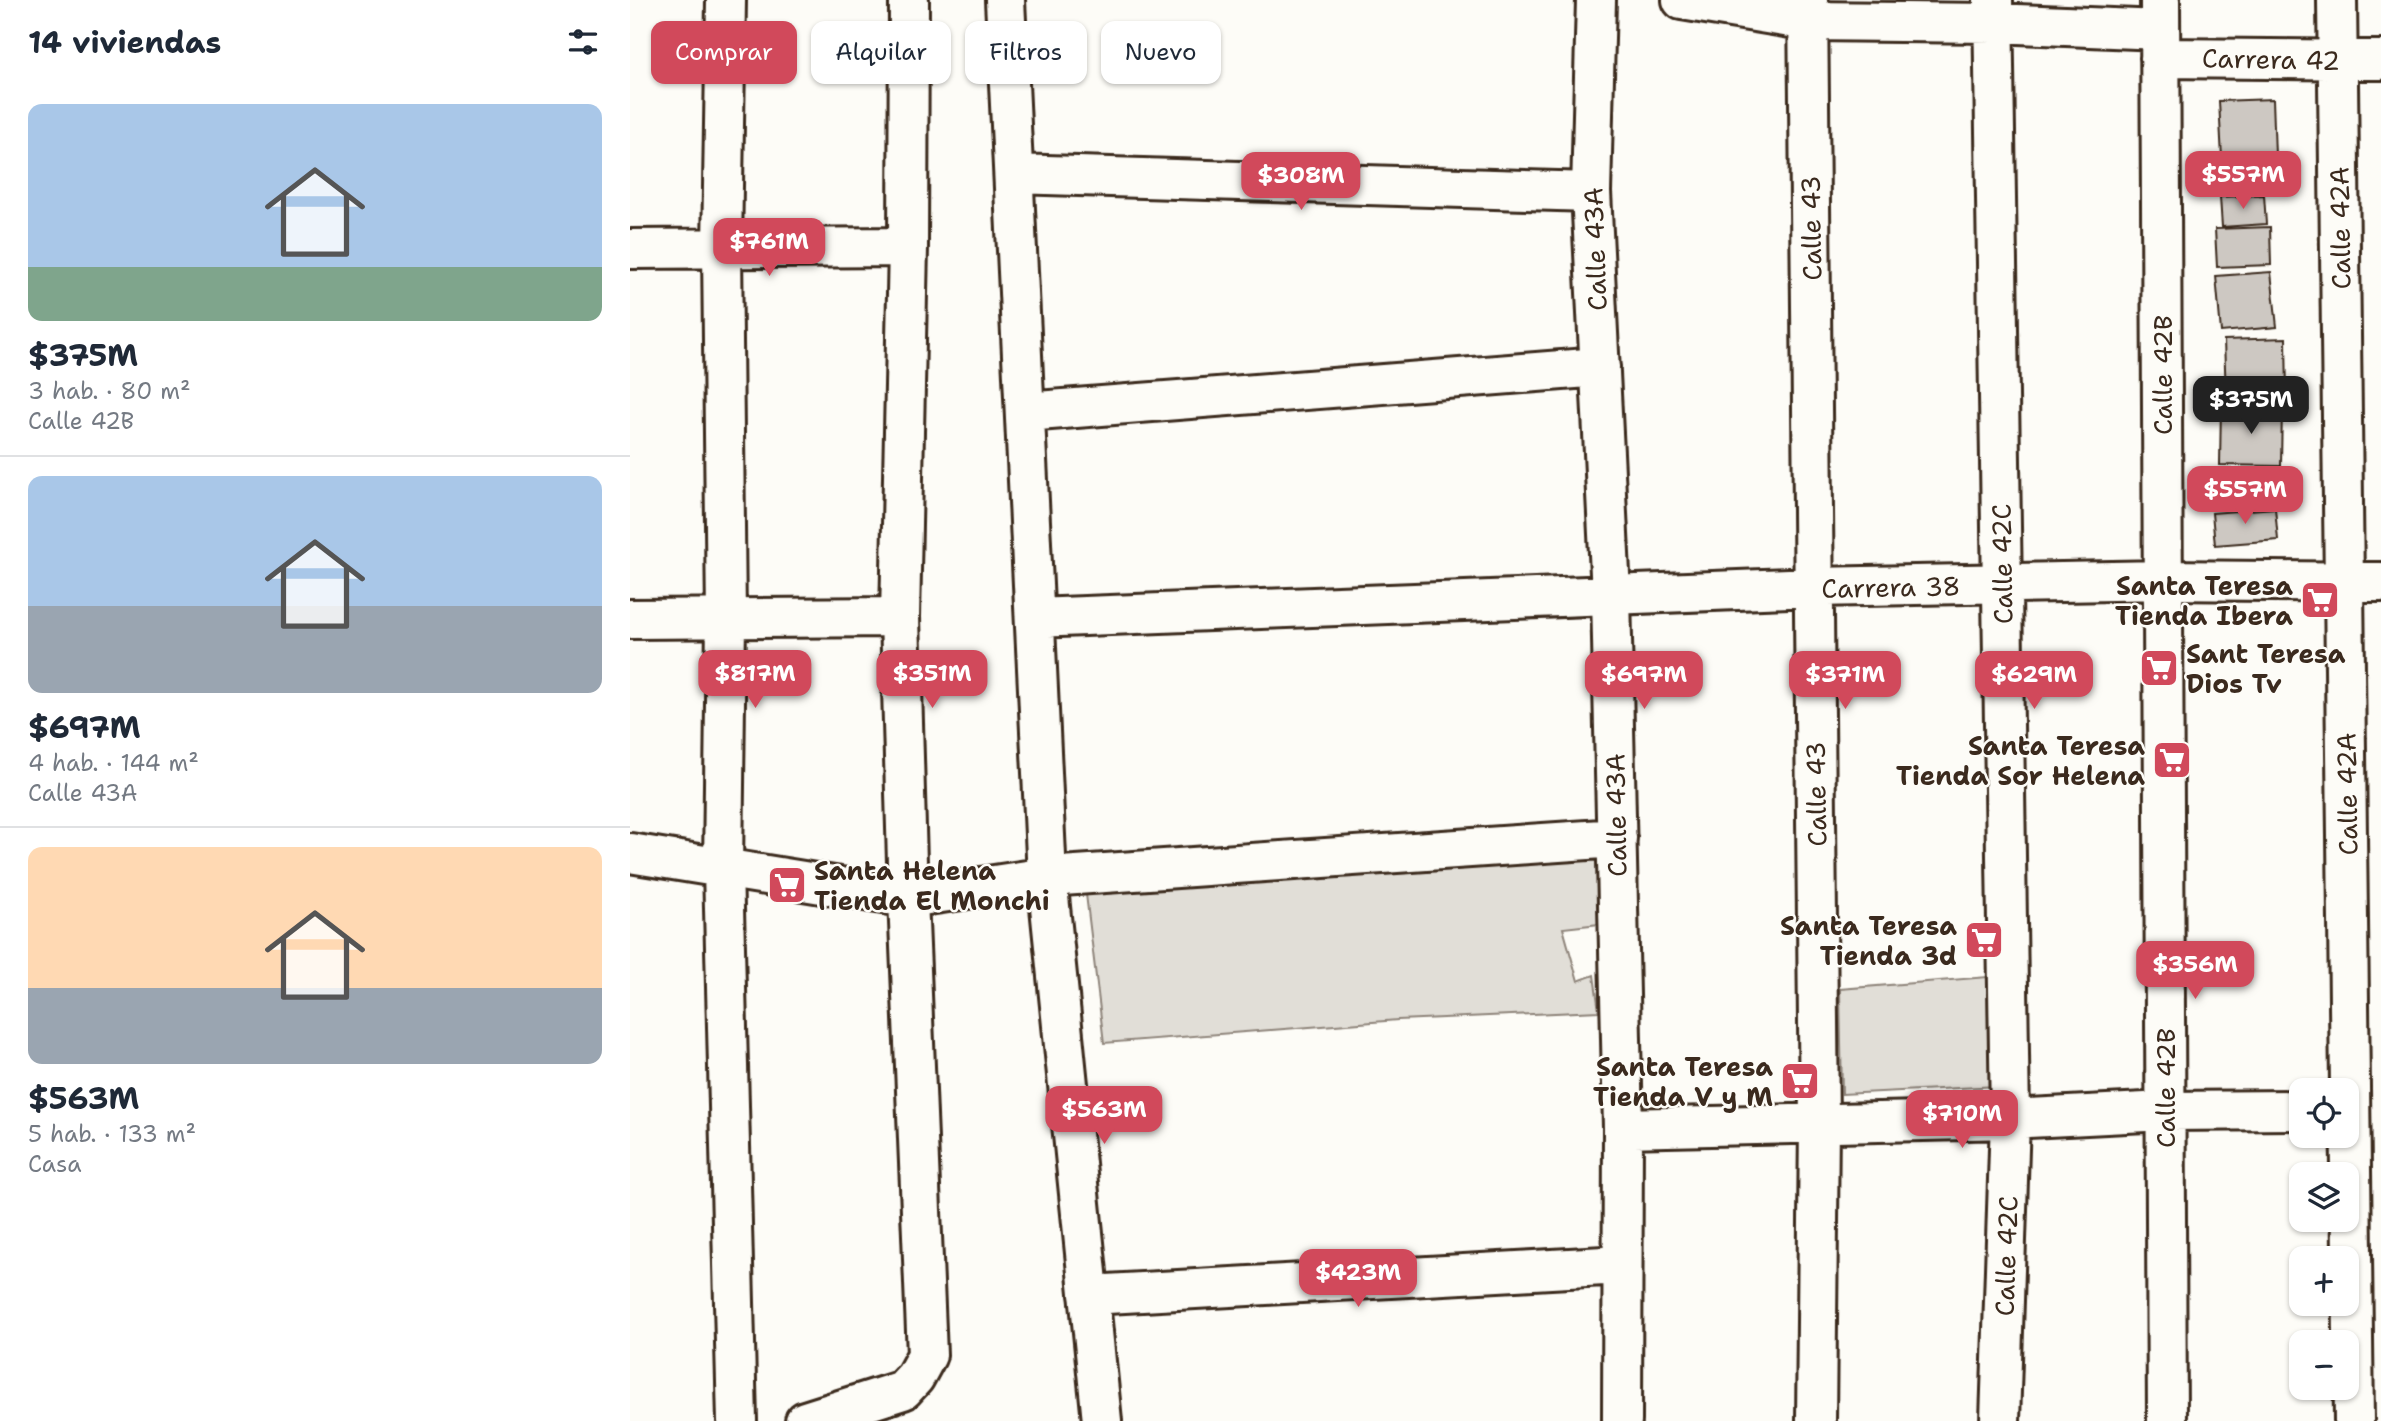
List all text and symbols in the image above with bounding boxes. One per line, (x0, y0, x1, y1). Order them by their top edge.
chip: Comprar (651, 21, 797, 84)
chip: Alquilar (811, 21, 951, 84)
chip: Filtros (965, 21, 1087, 84)
chip: Nuevo (1101, 21, 1221, 84)
text: 14 viviendas (28, 22, 221, 63)
icon: filters (564, 23, 602, 61)
street label: Carrera 42 (2202, 40, 2340, 78)
icon: home (252, 149, 378, 275)
pin: $308M (1252, 152, 1350, 212)
pin: $557M (2194, 152, 2292, 211)
text: $557M (2201, 159, 2285, 189)
text: $308M (1257, 160, 1345, 190)
street label: Calle 42A (2321, 166, 2359, 290)
street label: Calle 43 (1793, 175, 1829, 281)
street label: Calle 43A (1575, 187, 1615, 311)
pin: $761M (720, 218, 818, 278)
text: $761M (729, 226, 809, 256)
street label: Calle 42B (2145, 315, 2180, 435)
text: $375M (28, 335, 138, 376)
text: 3 hab. · 80 m² (28, 376, 191, 406)
pin: $375M (2202, 376, 2300, 436)
text: $375M (2209, 384, 2293, 414)
text: Calle 42B (28, 406, 134, 436)
pin: $557M (2196, 466, 2294, 526)
text: $557M (2203, 474, 2287, 504)
street label: Calle 42C (1983, 503, 2021, 625)
icon: home (252, 521, 378, 647)
street label: Carrera 38 (1821, 568, 1961, 606)
place label: Santa Teresa Tienda Ibera (2115, 568, 2293, 633)
supermarket icon: Santa Teresa Tienda Ibera (2299, 579, 2341, 621)
place label: Sant Teresa Dios Tv (2186, 636, 2346, 701)
supermarket icon: Sant Teresa Dios Tv (2138, 647, 2180, 689)
pin: $817M (706, 650, 804, 710)
pin: $351M (883, 650, 981, 710)
pin: $697M (1595, 652, 1693, 711)
pin: $371M (1796, 652, 1894, 711)
pin: $629M (1985, 652, 2083, 711)
text: $817M (714, 658, 796, 688)
text: $351M (892, 658, 972, 688)
text: $697M (1601, 659, 1687, 689)
text: $371M (1805, 659, 1885, 689)
text: $629M (1991, 659, 2077, 689)
text: $697M (28, 707, 141, 748)
place label: Santa Teresa Tienda Sor Helena (1896, 728, 2145, 793)
street label: Calle 42A (2328, 732, 2366, 856)
supermarket icon: Santa Teresa Tienda Sor Helena (2151, 739, 2193, 781)
street label: Calle 43 (1798, 741, 1834, 847)
text: 4 hab. · 144 m² (28, 748, 199, 778)
street label: Calle 43A (1597, 753, 1635, 877)
text: Calle 43A (28, 778, 137, 808)
place label: Santa Helena Tienda El Monchi (814, 853, 1050, 918)
supermarket icon: Santa Helena Tienda El Monchi (766, 864, 808, 906)
icon: home (252, 892, 378, 1018)
place label: Santa Teresa Tienda 3d (1780, 908, 1957, 973)
supermarket icon: Santa Teresa Tienda 3d (1963, 919, 2005, 961)
pin: $356M (2146, 942, 2244, 1001)
text: $356M (2152, 949, 2238, 979)
street label: Calle 42B (2148, 1028, 2183, 1148)
place label: Santa Teresa Tienda V y M (1593, 1049, 1773, 1114)
supermarket icon: Santa Teresa Tienda V y M (1779, 1060, 1821, 1102)
text: $563M (28, 1078, 139, 1119)
map controls (2289, 1078, 2359, 1400)
button: locate (2289, 1078, 2359, 1148)
pin: $563M (1055, 1086, 1153, 1146)
pin: $710M (1913, 1090, 2011, 1150)
text: $563M (1061, 1094, 1147, 1124)
text: $710M (1922, 1098, 2002, 1128)
text: 5 hab. · 133 m² (28, 1119, 196, 1149)
text: Casa (28, 1149, 81, 1179)
button: layers (2289, 1162, 2359, 1232)
street label: Calle 42C (1986, 1195, 2026, 1317)
button: + (2289, 1246, 2359, 1316)
pin: $423M (1309, 1250, 1407, 1309)
text: $423M (1315, 1257, 1401, 1287)
button: − (2289, 1330, 2359, 1400)

